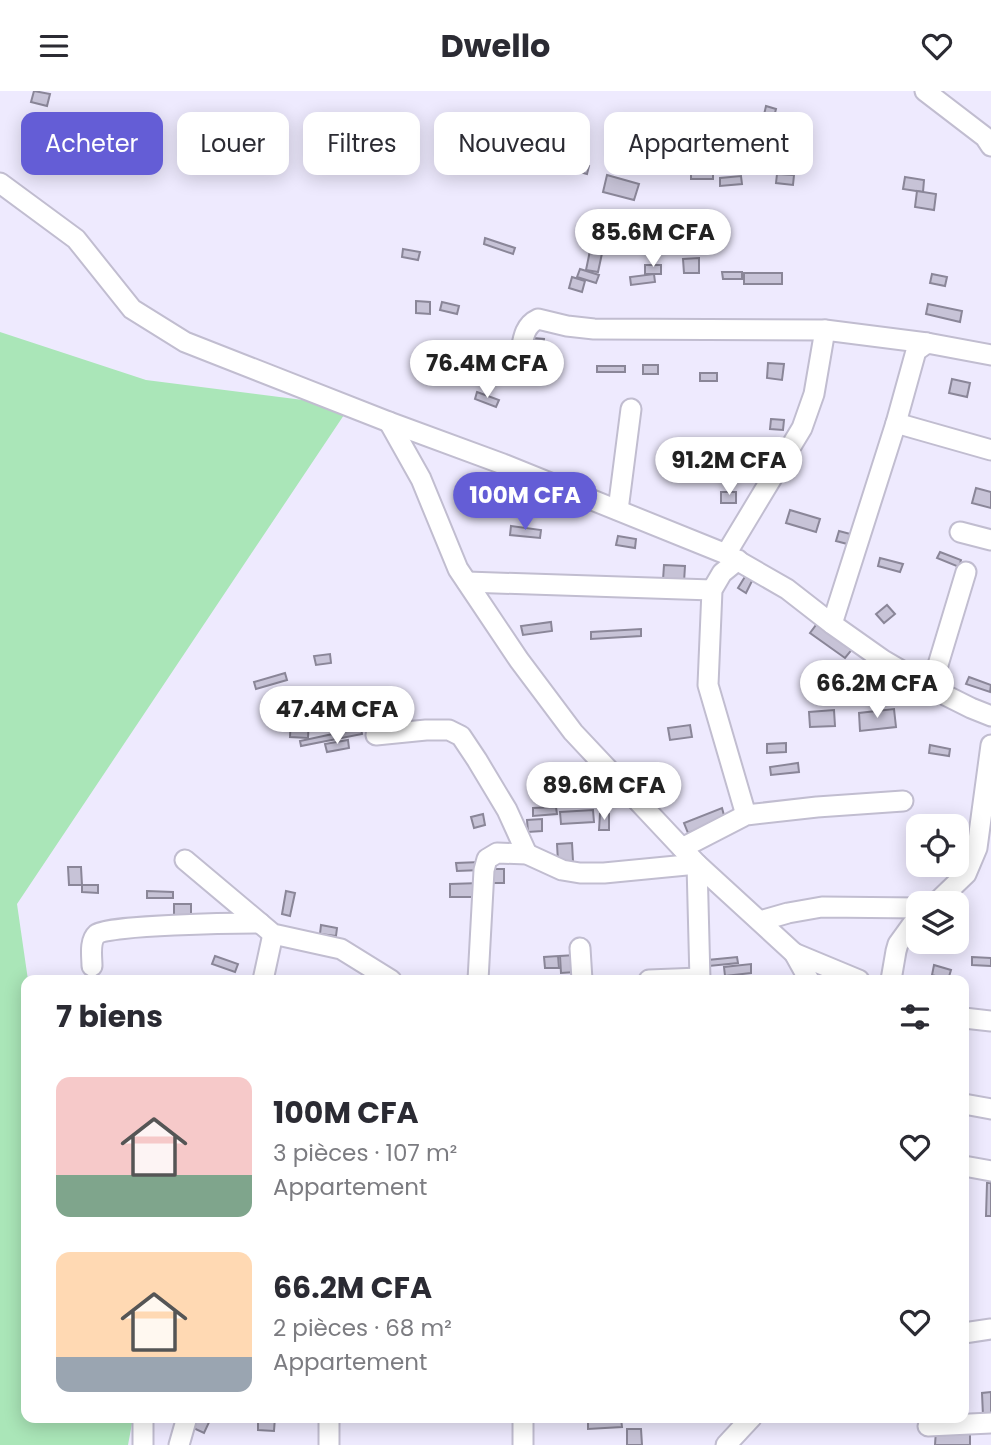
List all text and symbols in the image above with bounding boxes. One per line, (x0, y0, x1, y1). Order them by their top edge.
text: Dwello (441, 23, 550, 68)
icon: menu (35, 27, 73, 65)
icon: heart (918, 27, 956, 65)
chip: Acheter (21, 112, 163, 175)
chip: Louer (177, 112, 289, 175)
chip: Filtres (303, 112, 420, 175)
chip: Nouveau (434, 112, 590, 175)
chip: Appartement (604, 112, 813, 175)
pin: 85.6M CFA (573, 209, 733, 269)
text: 85.6M CFA (591, 216, 715, 248)
pin: 76.4M CFA (407, 341, 567, 400)
text: 76.4M CFA (426, 347, 548, 379)
pin: 91.2M CFA (649, 437, 809, 497)
text: 91.2M CFA (671, 444, 787, 476)
pin: 100M CFA (453, 473, 597, 532)
text: 100M CFA (469, 479, 581, 511)
pin: 66.2M CFA (797, 661, 957, 720)
text: 66.2M CFA (816, 667, 938, 699)
pin: 47.4M CFA (257, 687, 417, 746)
text: 47.4M CFA (276, 693, 398, 725)
pin: 89.6M CFA (524, 763, 684, 822)
text: 89.6M CFA (542, 769, 666, 801)
map controls (906, 814, 969, 954)
button: locate (906, 814, 969, 877)
button: layers (906, 891, 969, 954)
text: 7 biens (56, 995, 163, 1038)
icon: filters (896, 998, 934, 1036)
text: 100M CFA (273, 1091, 419, 1134)
icon: home (112, 1105, 196, 1189)
icon: heart (896, 1128, 934, 1166)
text: 3 pièces · 107 m² (273, 1137, 457, 1169)
text: Appartement (273, 1171, 427, 1203)
text: 66.2M CFA (273, 1266, 432, 1309)
icon: home (112, 1280, 196, 1364)
icon: heart (896, 1303, 934, 1341)
text: 2 pièces · 68 m² (273, 1312, 452, 1344)
text: Appartement (273, 1346, 427, 1378)

